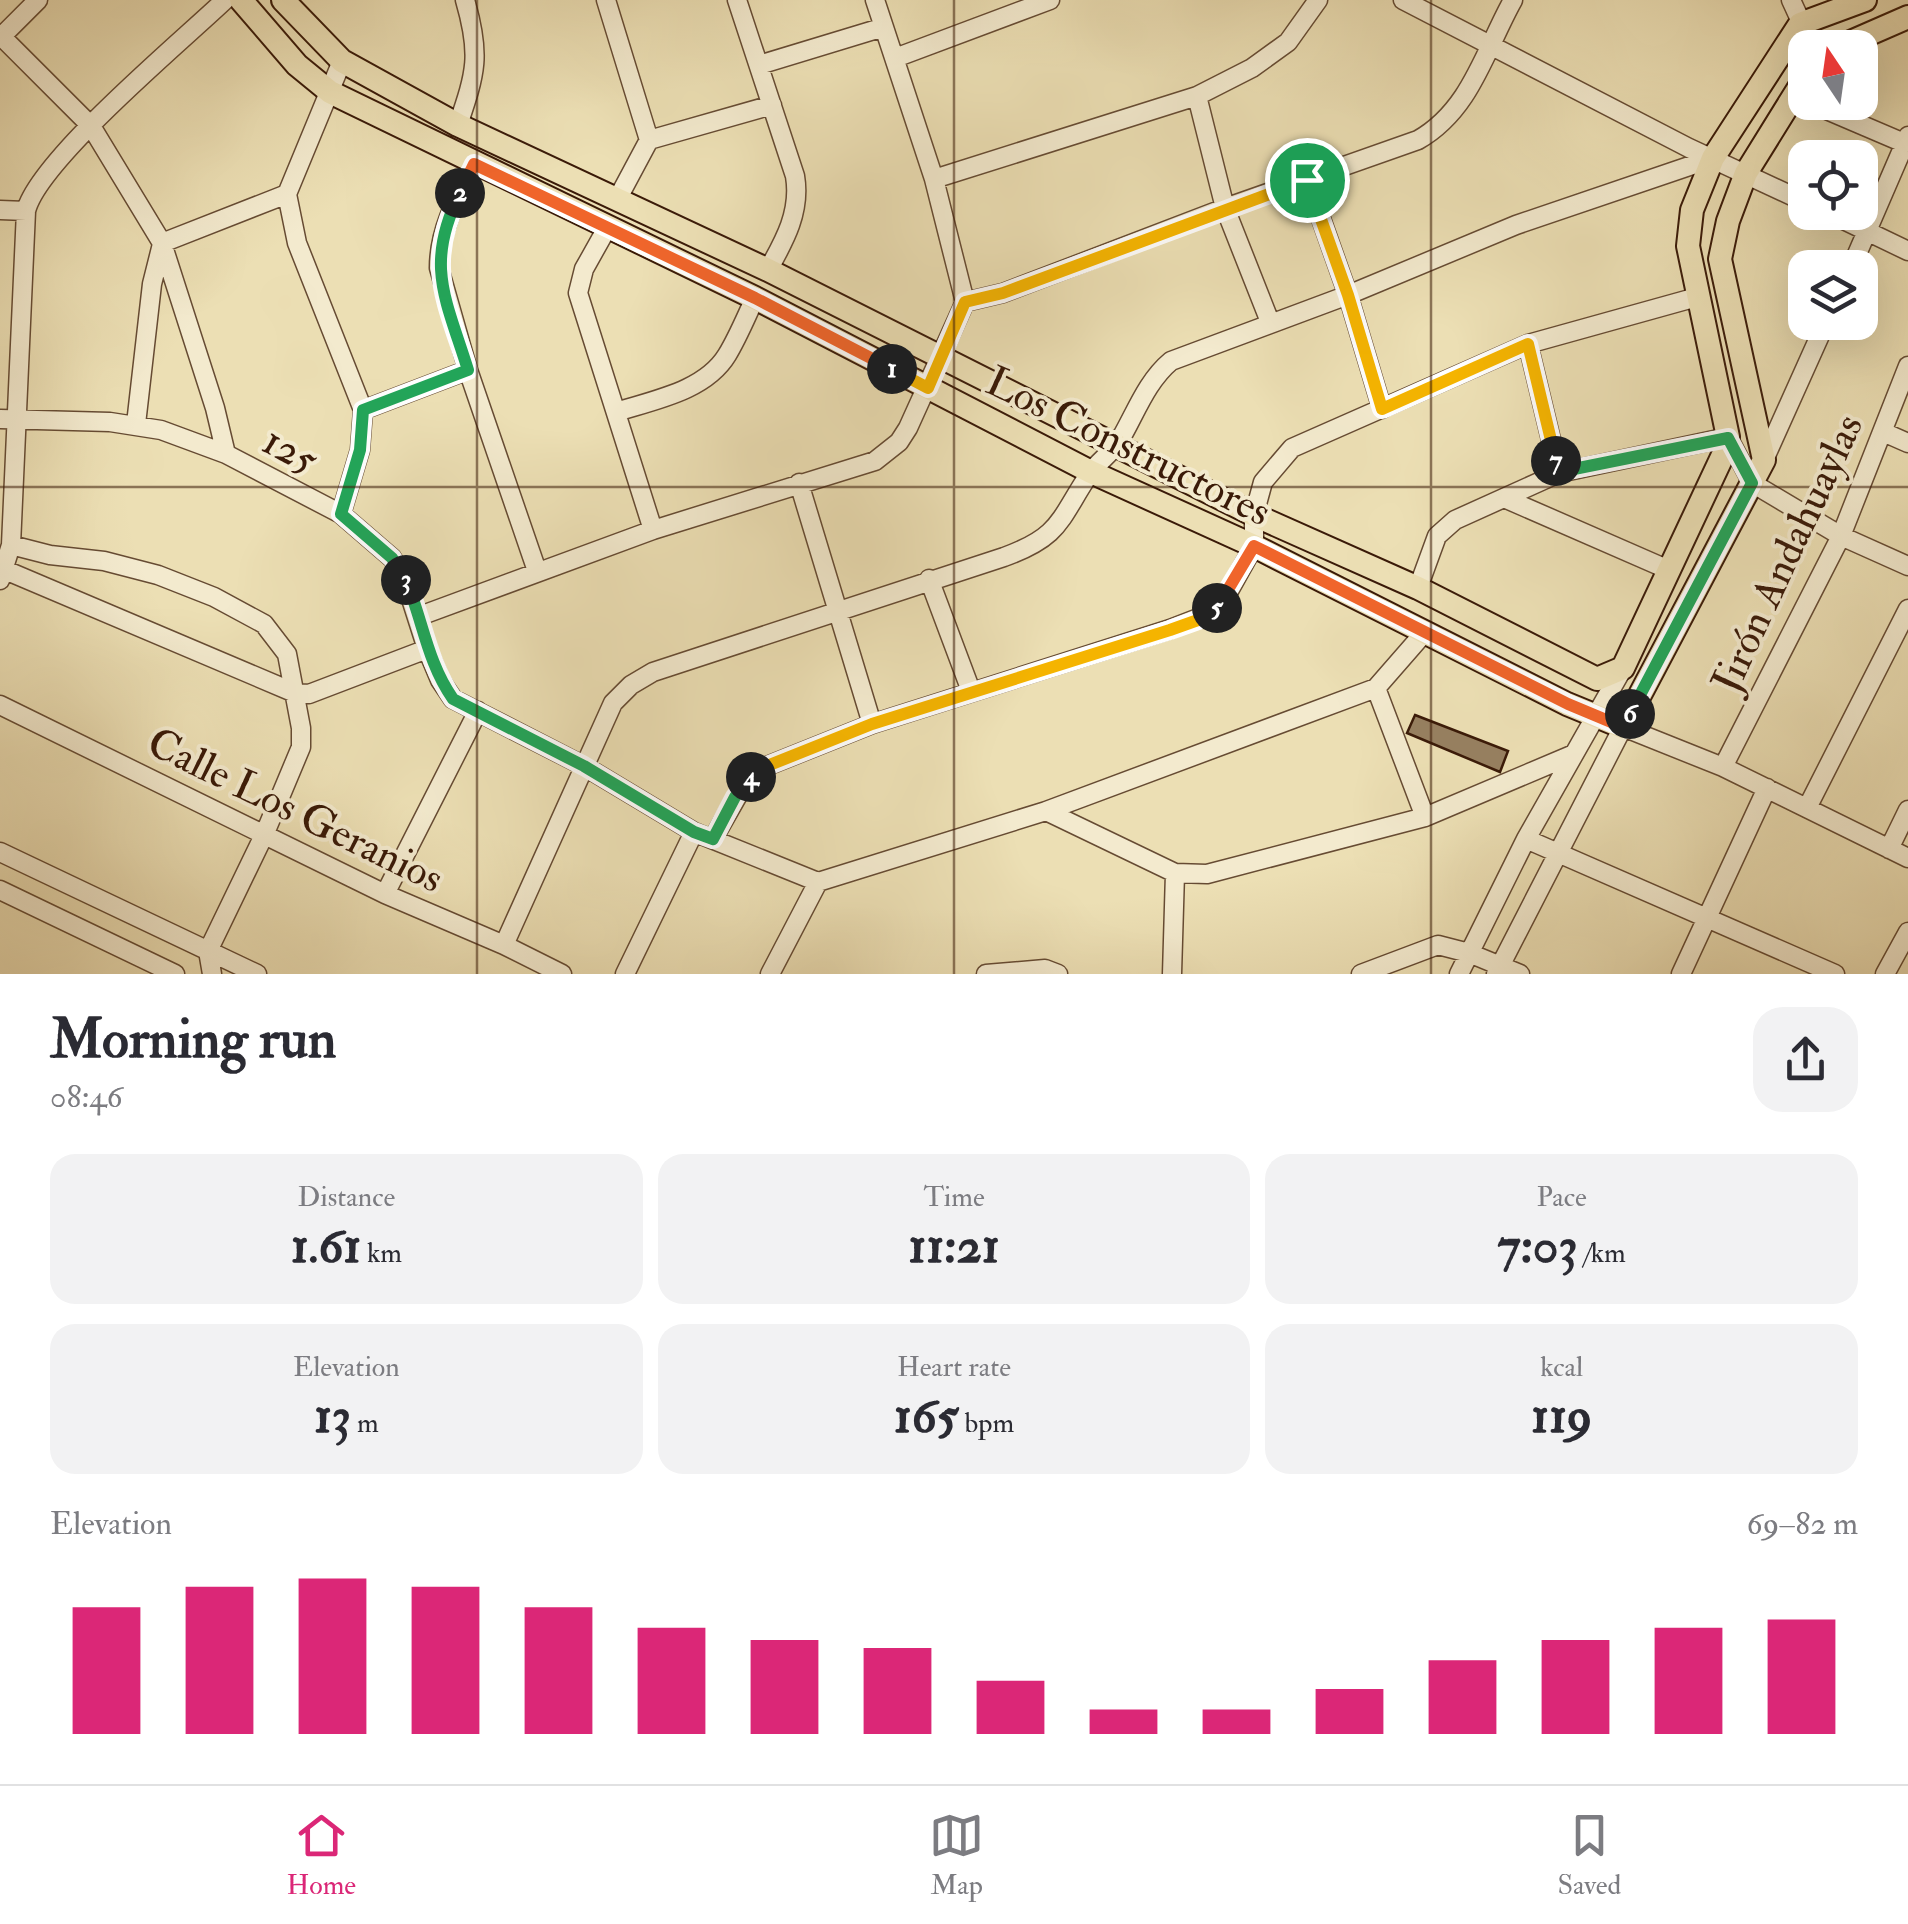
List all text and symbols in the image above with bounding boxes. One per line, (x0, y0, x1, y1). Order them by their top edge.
north arrow (1788, 30, 1878, 120)
map controls (1788, 30, 1878, 340)
pin (1265, 138, 1350, 223)
button: locate (1788, 140, 1878, 230)
icon: arrive (1280, 153, 1335, 208)
pin: 2 (435, 168, 485, 218)
text: 2 (453, 175, 467, 210)
button: layers (1788, 250, 1878, 340)
pin: 1 (867, 344, 917, 394)
text: 1 (887, 351, 897, 386)
street label: Los Constructores (977, 355, 1279, 538)
street label: Jirón Andahuaylas (1700, 406, 1875, 702)
street label: 125 (254, 415, 327, 487)
pin: 7 (1531, 436, 1581, 486)
text: 7 (1550, 443, 1562, 478)
pin: 3 (381, 555, 431, 605)
text: 3 (401, 562, 411, 597)
pin: 5 (1192, 583, 1242, 633)
text: 5 (1211, 590, 1223, 625)
pin: 6 (1605, 689, 1655, 739)
text: 6 (1623, 696, 1637, 731)
street label: Calle Los Geranios (139, 717, 452, 905)
pin: 4 (726, 752, 776, 802)
text: 4 (743, 759, 759, 794)
text: Morning run (50, 1005, 336, 1074)
button: share (1753, 1007, 1858, 1112)
text: 08:46 (50, 1077, 123, 1117)
text: Distance (297, 1180, 395, 1215)
text: Time (923, 1180, 985, 1215)
text: Pace (1537, 1180, 1587, 1215)
text: 1.61 (291, 1215, 361, 1278)
text: 11:21 (908, 1215, 1000, 1278)
text: 7:03 (1497, 1215, 1578, 1278)
text: km (361, 1236, 402, 1271)
text: /km (1578, 1236, 1626, 1271)
text: Elevation (293, 1350, 400, 1385)
text: Heart rate (897, 1350, 1011, 1385)
text: kcal (1540, 1350, 1583, 1385)
text: 13 (314, 1385, 351, 1448)
text: 165 (894, 1385, 959, 1448)
text: 119 (1531, 1385, 1592, 1448)
text: m (351, 1406, 379, 1441)
text: bpm (959, 1406, 1014, 1441)
text: Elevation (50, 1504, 172, 1544)
text: 69–82 m (1747, 1504, 1858, 1544)
tab: Home (287, 1808, 356, 1903)
tab: Map (929, 1808, 984, 1903)
tab: Saved (1557, 1808, 1621, 1903)

